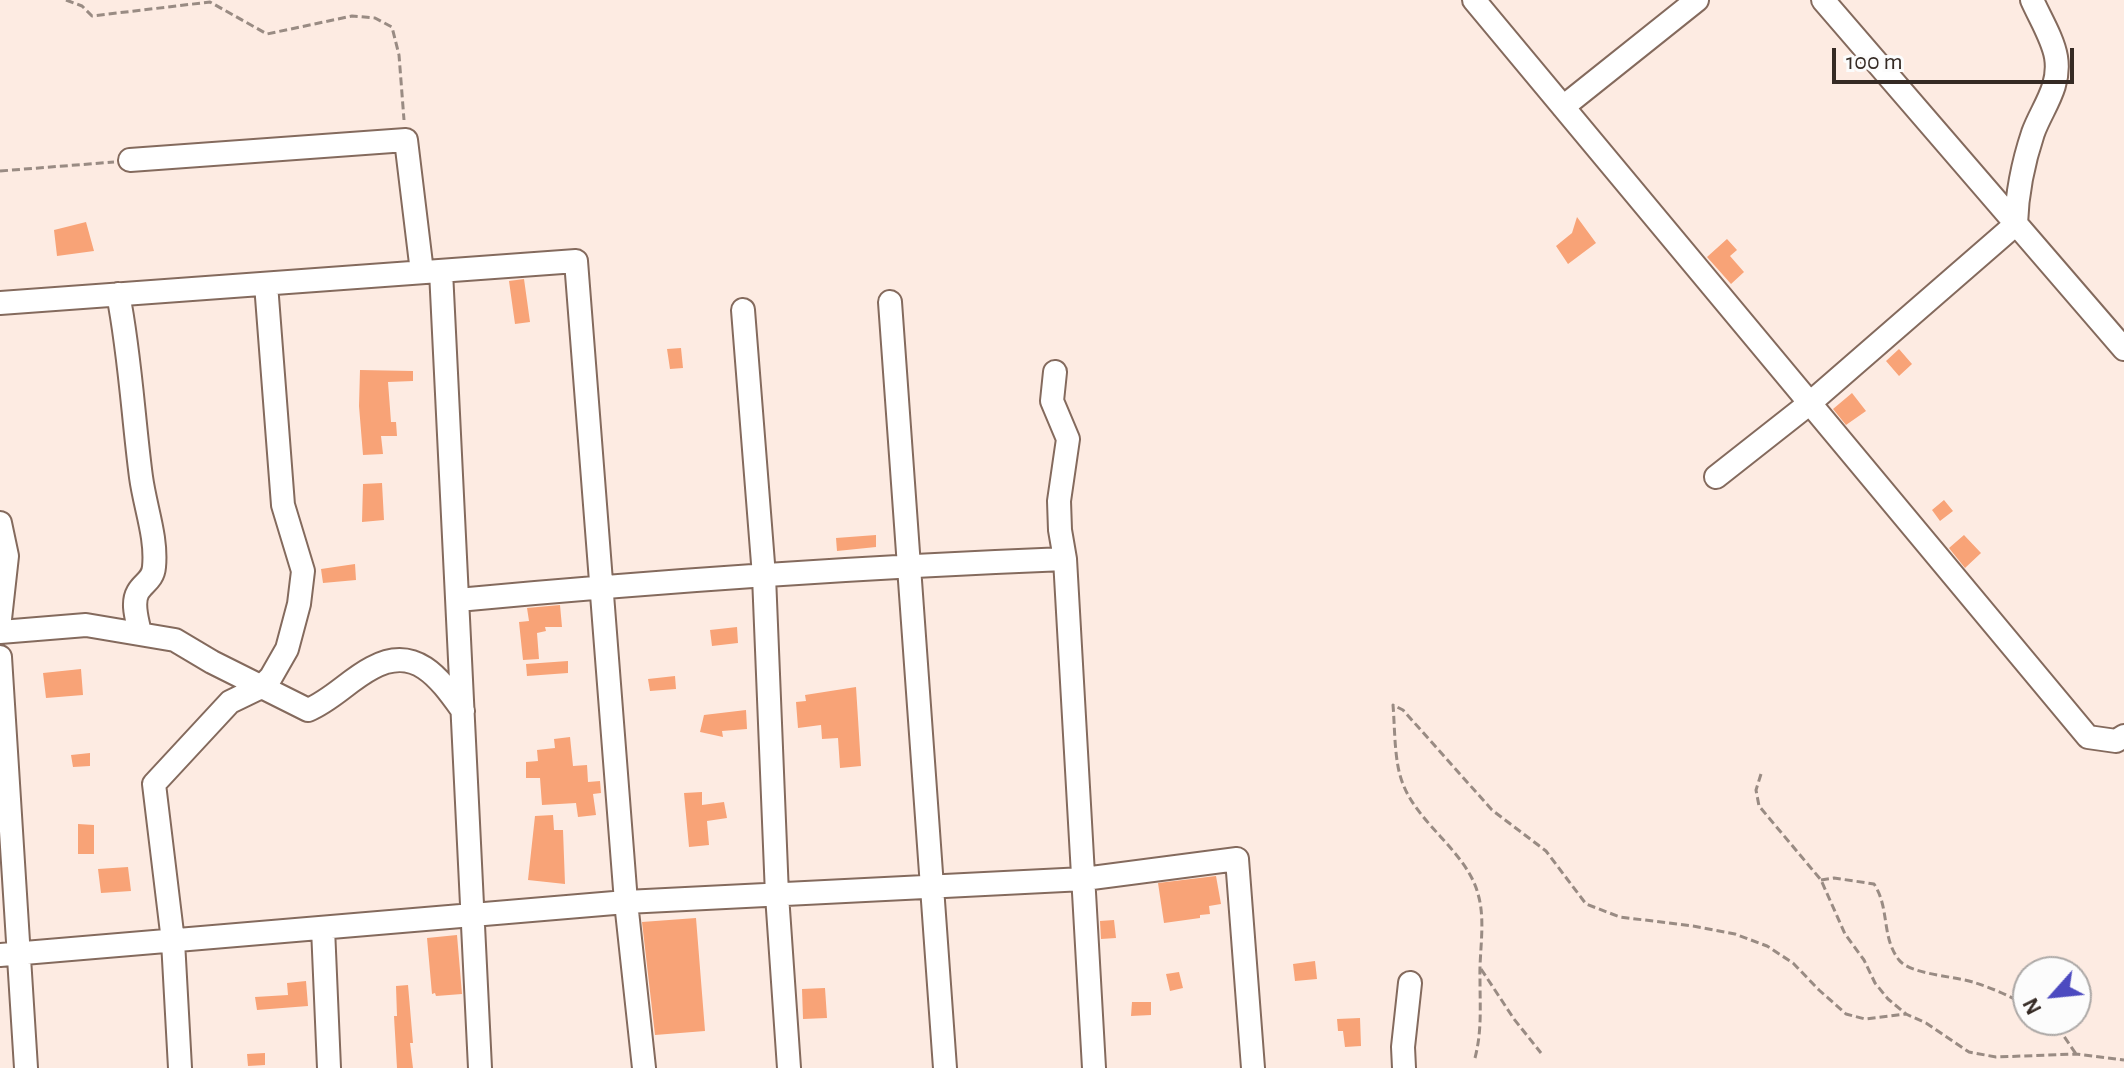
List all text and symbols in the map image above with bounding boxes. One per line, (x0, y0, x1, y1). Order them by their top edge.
scale bar (1836, 32, 2078, 82)
text: 100 m (1846, 50, 1903, 74)
north arrow (2012, 956, 2092, 1036)
text: N (2019, 994, 2046, 1018)

